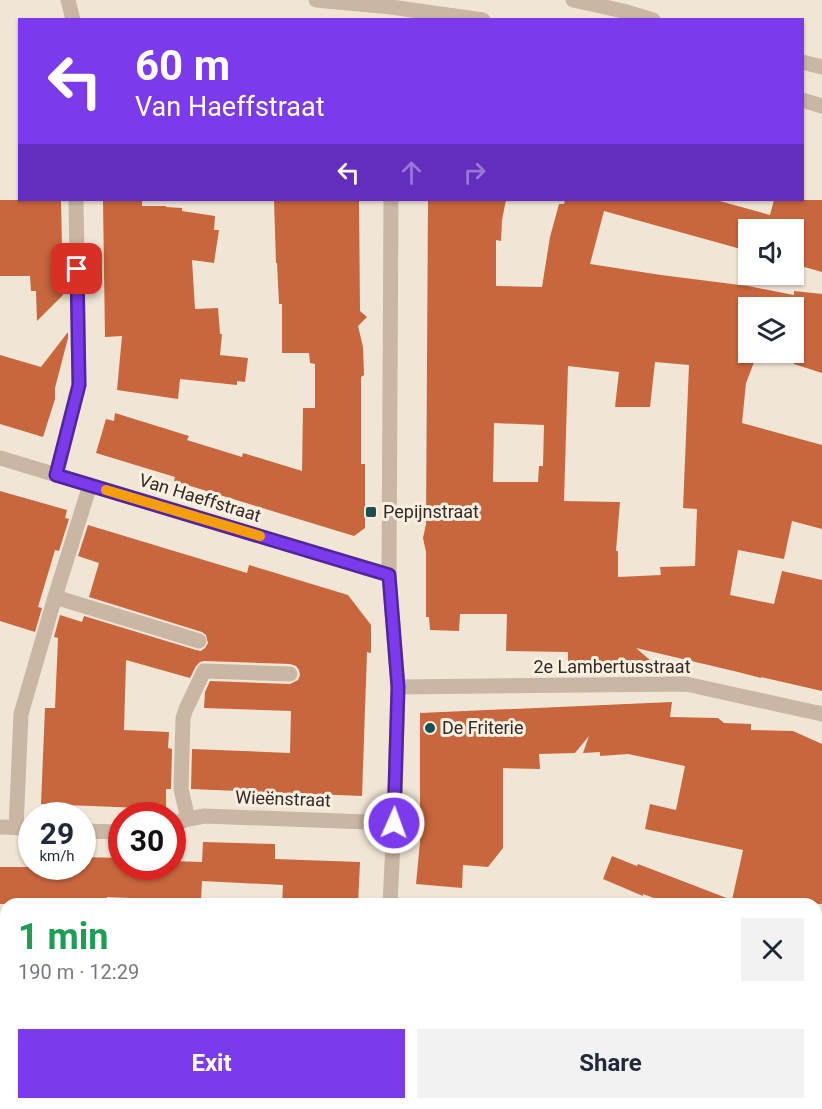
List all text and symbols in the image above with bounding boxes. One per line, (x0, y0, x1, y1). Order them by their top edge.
text: 60 m (135, 41, 230, 90)
icon: left (36, 42, 114, 120)
text: Van Haeffstraat (135, 91, 325, 123)
icon: left (332, 156, 365, 189)
icon: ahead (395, 156, 428, 189)
icon: right (458, 156, 491, 189)
map controls (738, 219, 804, 363)
button: sound (738, 219, 804, 285)
pin (51, 243, 102, 294)
icon: arrive (60, 252, 93, 285)
button: layers (738, 297, 804, 363)
street label: Van Haeffstraat (137, 469, 264, 526)
place label: Pepijnstraat (383, 501, 479, 522)
marker: Pepijnstraat (364, 505, 378, 519)
street label: 2e Lambertusstraat (533, 656, 691, 677)
place label: De Friterie (442, 717, 523, 738)
marker: De Friterie (423, 721, 437, 735)
street label: Wieënstraat (235, 786, 331, 811)
position arrow (362, 791, 426, 855)
speed limit sign: 30 (108, 802, 186, 880)
text: 29 (40, 816, 74, 851)
text: km/h (39, 847, 75, 865)
text: 1 min (18, 916, 109, 958)
button: close (741, 918, 804, 981)
text: 190 m · 12:29 (18, 960, 139, 984)
button: Exit (18, 1029, 405, 1098)
button: Share (417, 1029, 804, 1098)

